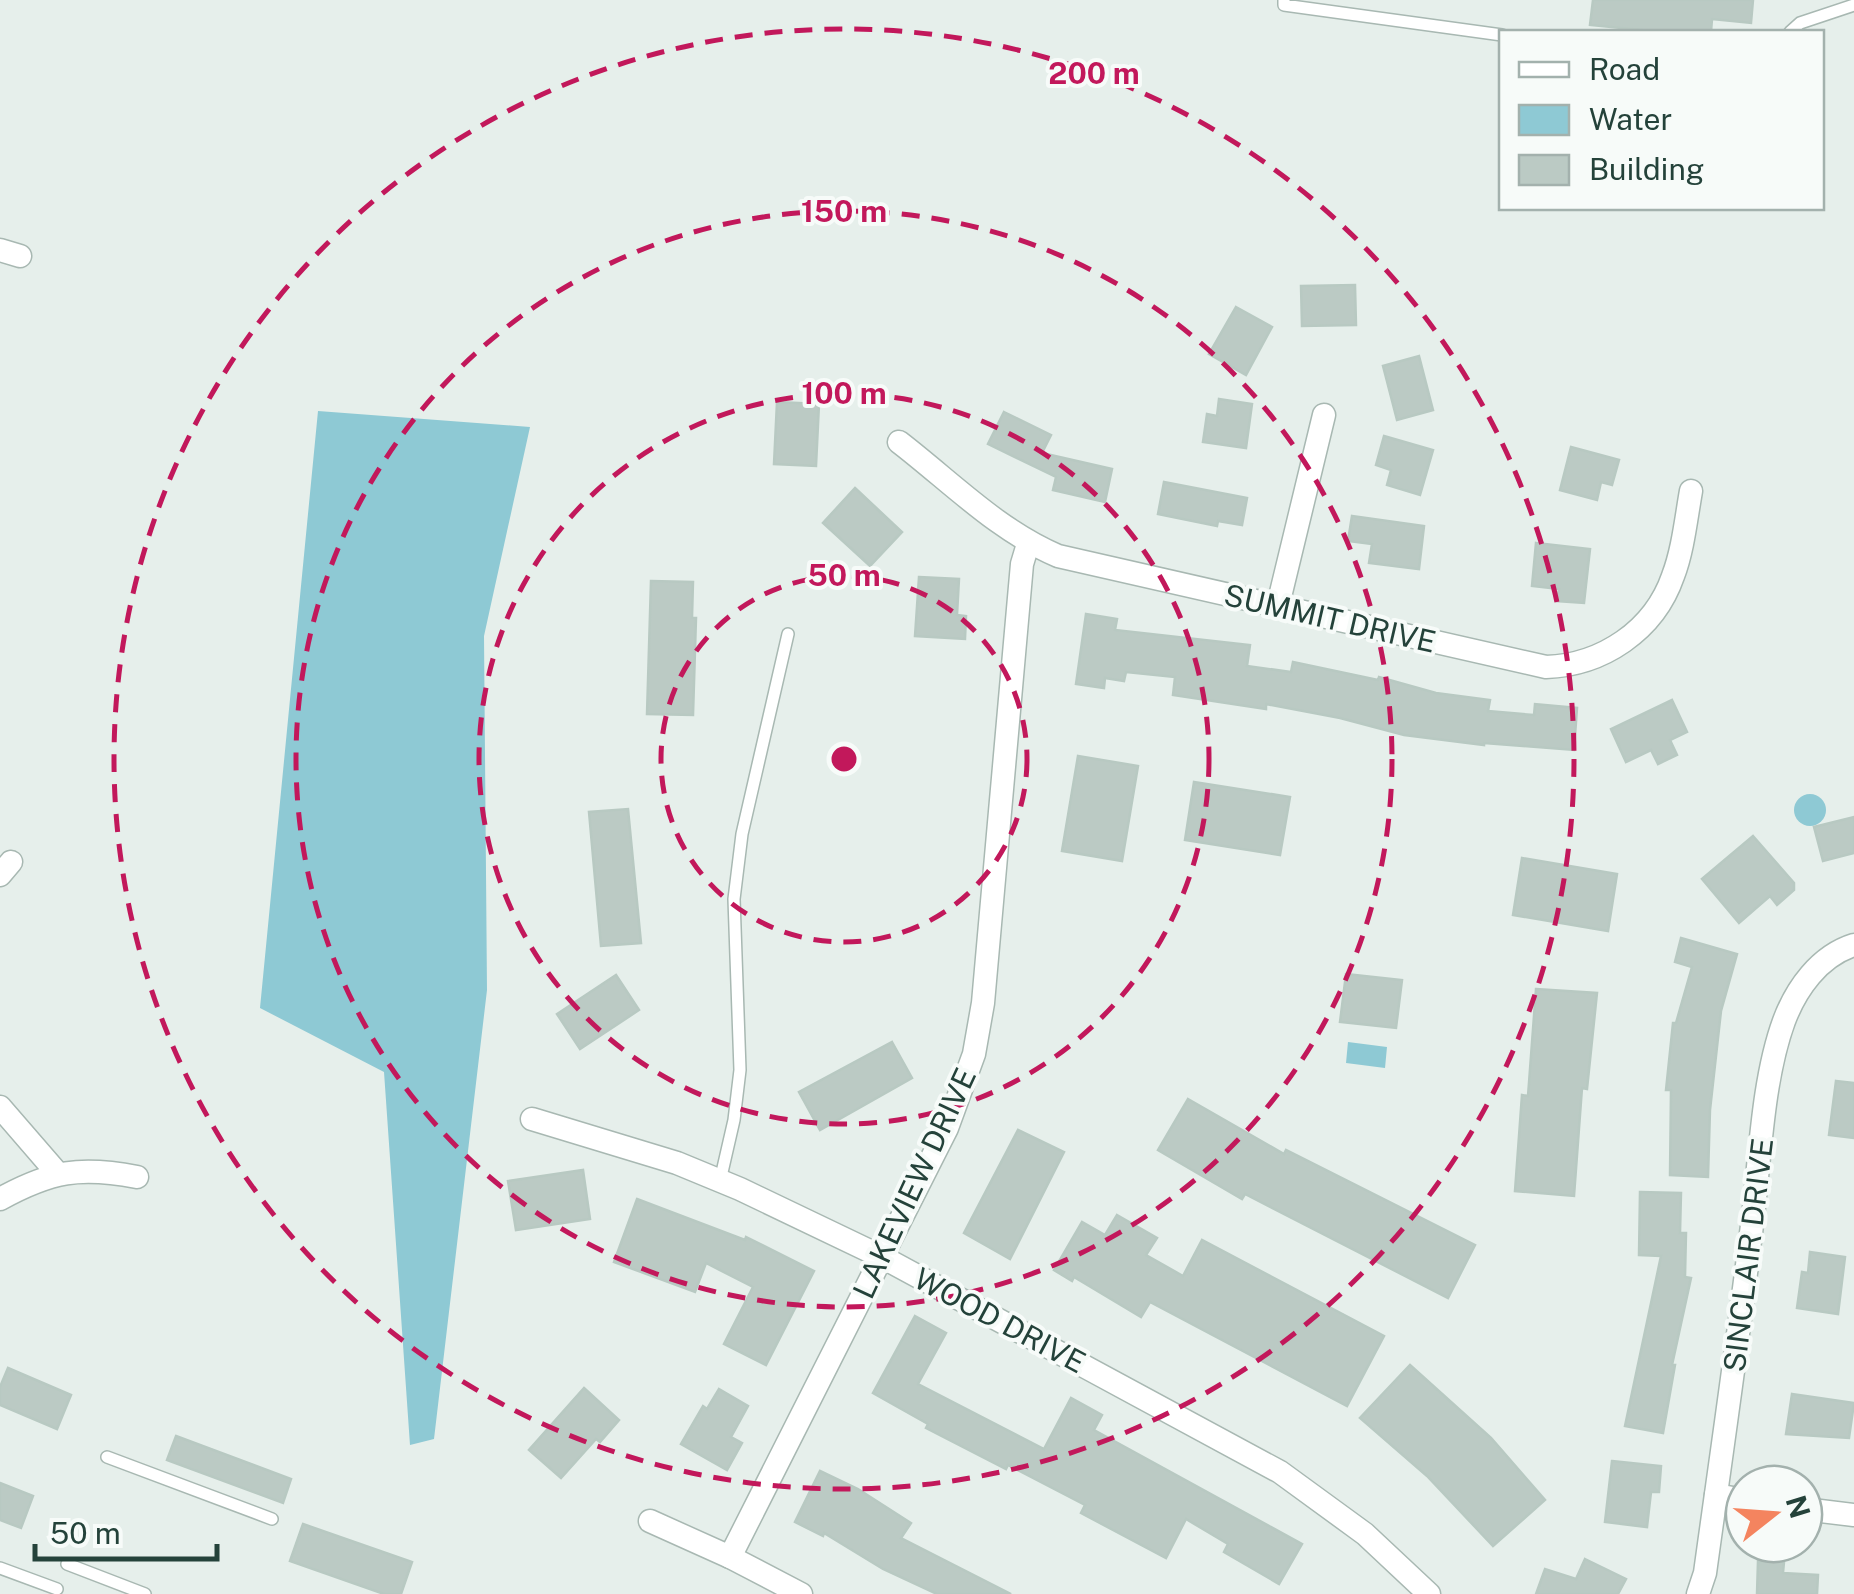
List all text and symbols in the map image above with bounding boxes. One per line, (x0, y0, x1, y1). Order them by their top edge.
legend (1499, 30, 1824, 210)
text: Road (1589, 51, 1660, 87)
text: 200 m (1048, 55, 1140, 91)
text: Water (1589, 101, 1672, 137)
text: Building (1589, 151, 1704, 187)
text: 150 m (801, 193, 887, 229)
text: 100 m (801, 375, 887, 411)
text: 50 m (807, 557, 881, 593)
street label: SUMMIT DRIVE (1221, 576, 1439, 660)
centre of rings (826, 741, 862, 777)
street label: LAKEVIEW DRIVE (845, 1062, 983, 1304)
street label: SINCLAIR DRIVE (1716, 1136, 1780, 1374)
street label: WOOD DRIVE (908, 1260, 1092, 1380)
north arrow (1724, 1464, 1824, 1564)
text: N (1779, 1491, 1817, 1522)
scale bar (35, 1499, 218, 1561)
text: 50 m (50, 1515, 121, 1551)

